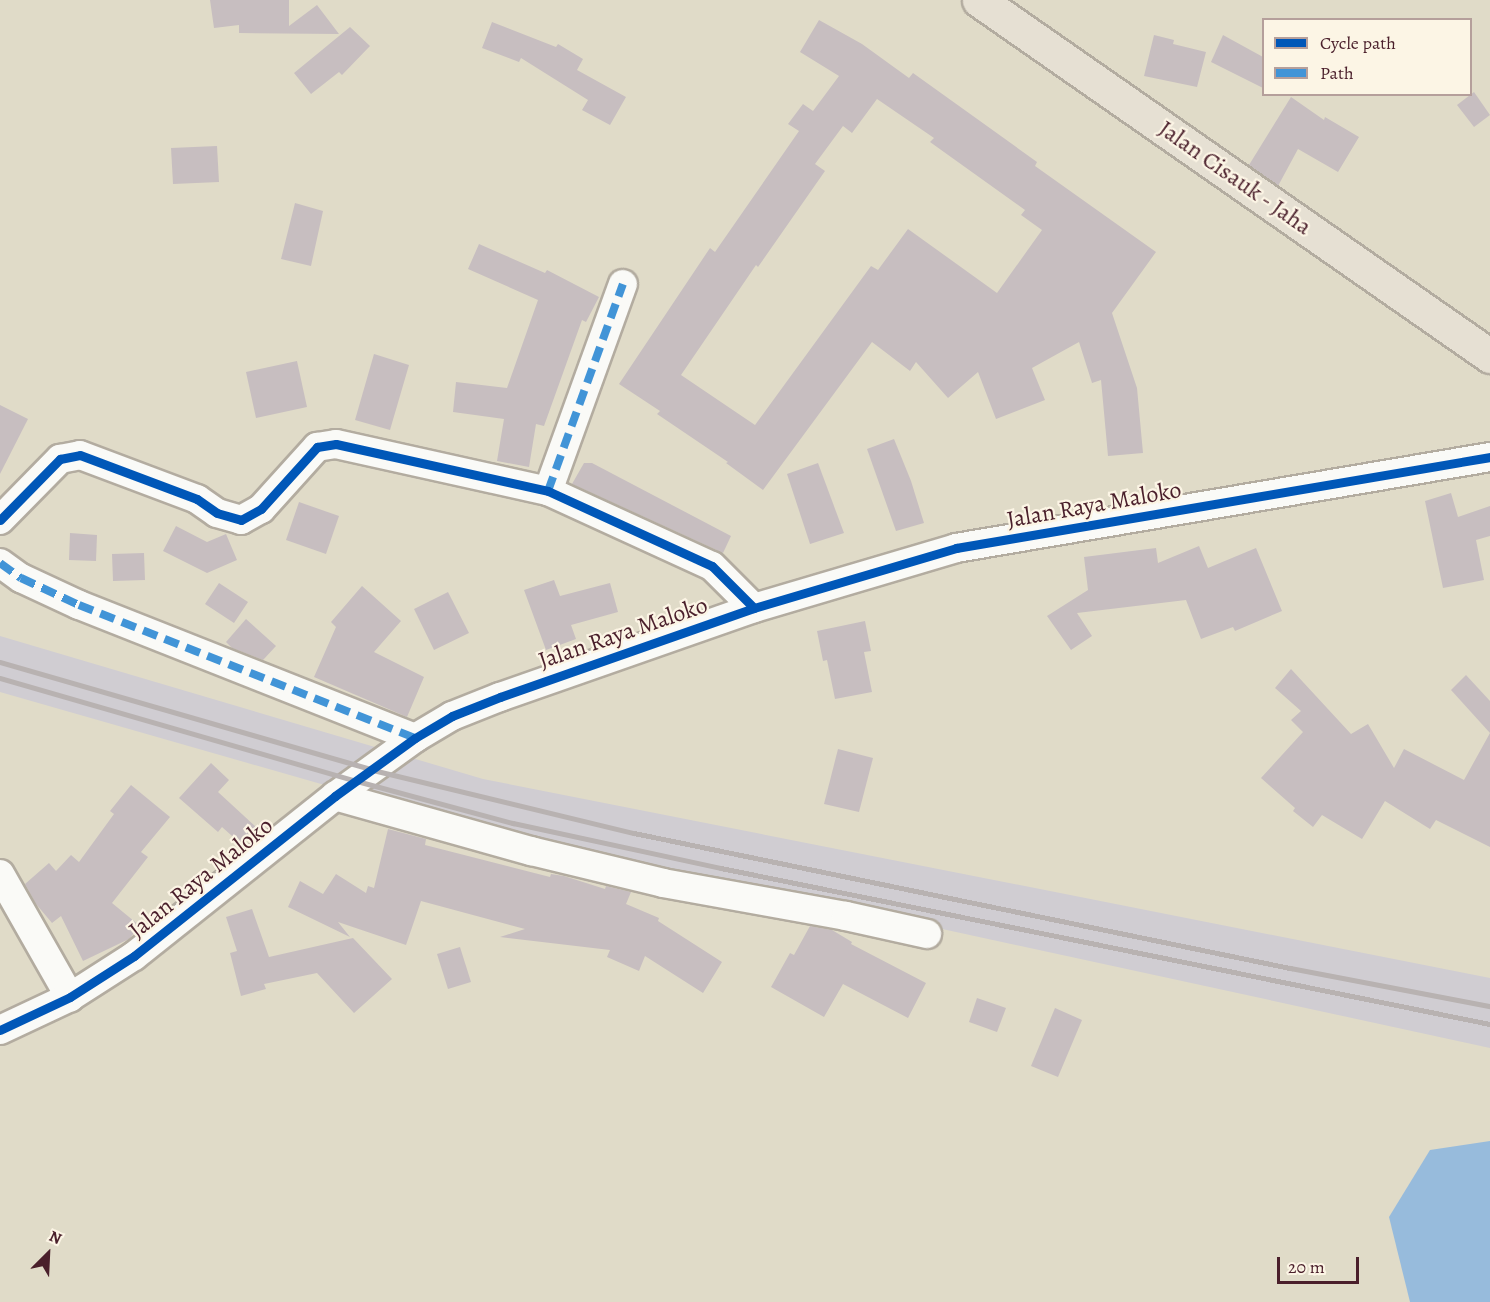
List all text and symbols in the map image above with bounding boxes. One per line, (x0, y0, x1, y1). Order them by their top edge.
legend (1262, 18, 1472, 96)
text: Cycle path (1320, 31, 1396, 55)
text: Path (1320, 61, 1354, 85)
street label: Jalan Cisauk - Jaha (1153, 114, 1317, 242)
street label: Jalan Raya Maloko (1004, 475, 1184, 535)
street label: Jalan Raya Maloko (535, 591, 711, 675)
street label: Jalan Raya Maloko (123, 811, 279, 945)
north arrow (18, 1224, 78, 1284)
text: N (46, 1225, 65, 1250)
scale bar (1280, 1245, 1362, 1283)
text: 20 m (1288, 1255, 1325, 1279)

